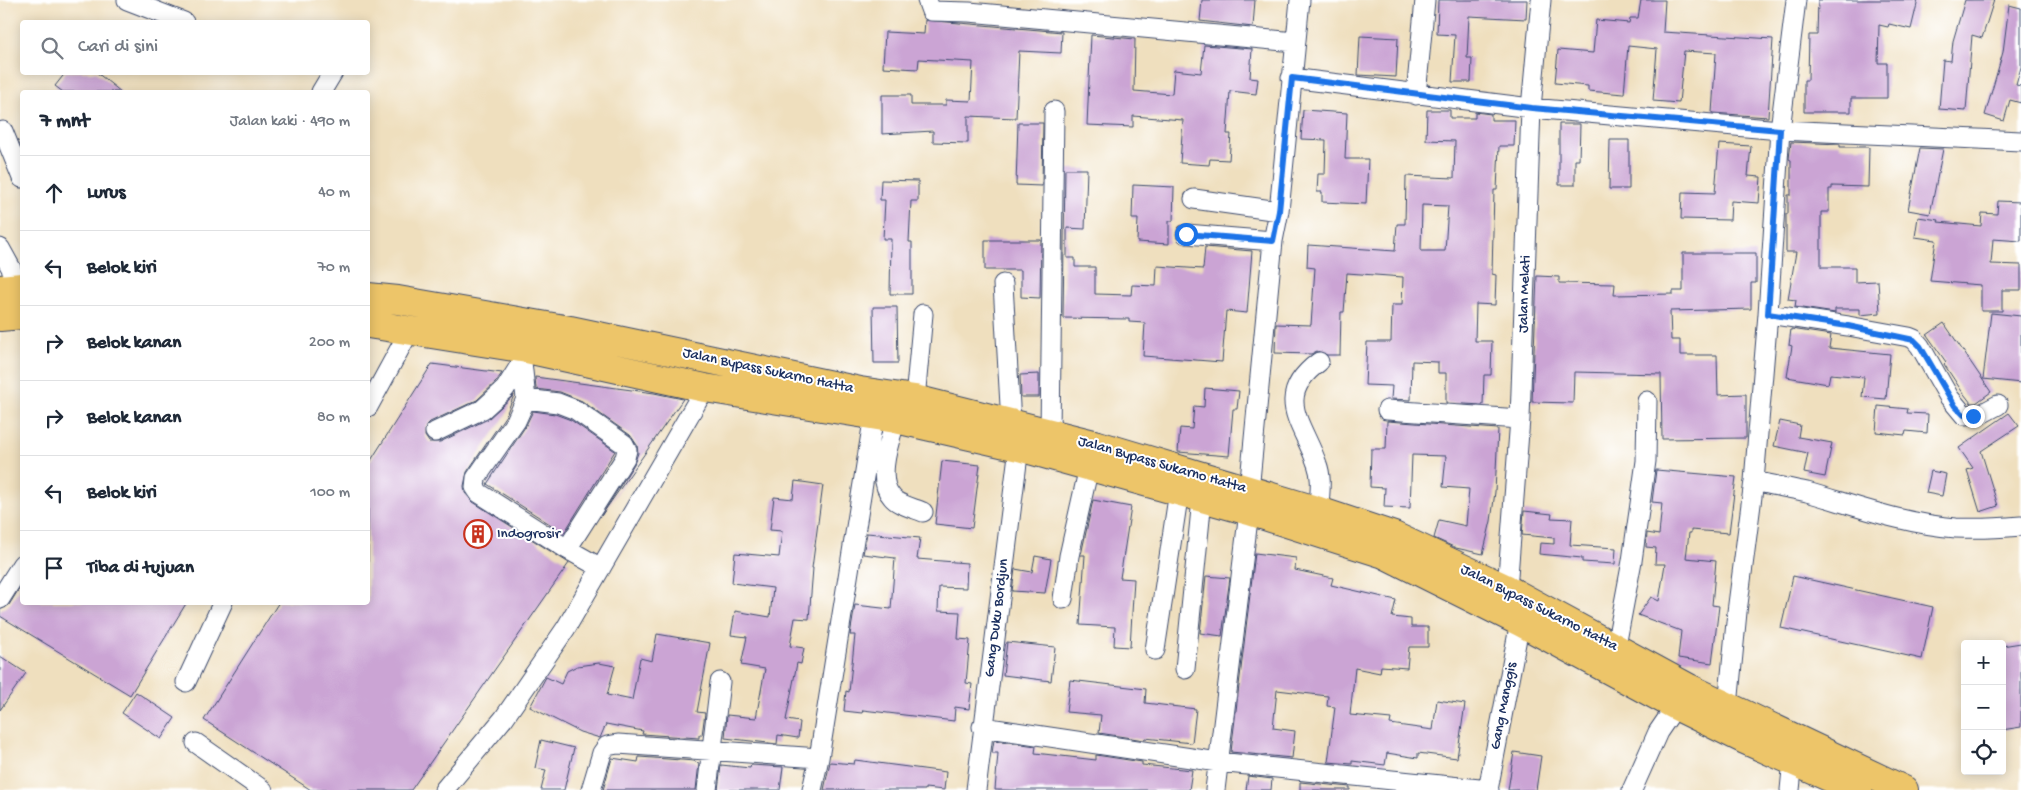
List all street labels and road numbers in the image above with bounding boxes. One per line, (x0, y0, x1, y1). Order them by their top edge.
street label: Jalan Melati (1515, 255, 1535, 333)
street label: Jalan Bypass Sukarno Hatta (681, 344, 856, 398)
street label: Jalan Bypass Sukarno Hatta (1076, 432, 1249, 498)
street label: Gang Duku Bordjun (981, 558, 1013, 678)
street label: Jalan Bypass Sukarno Hatta (1457, 560, 1621, 656)
street label: Gang Manggis (1487, 660, 1521, 751)

